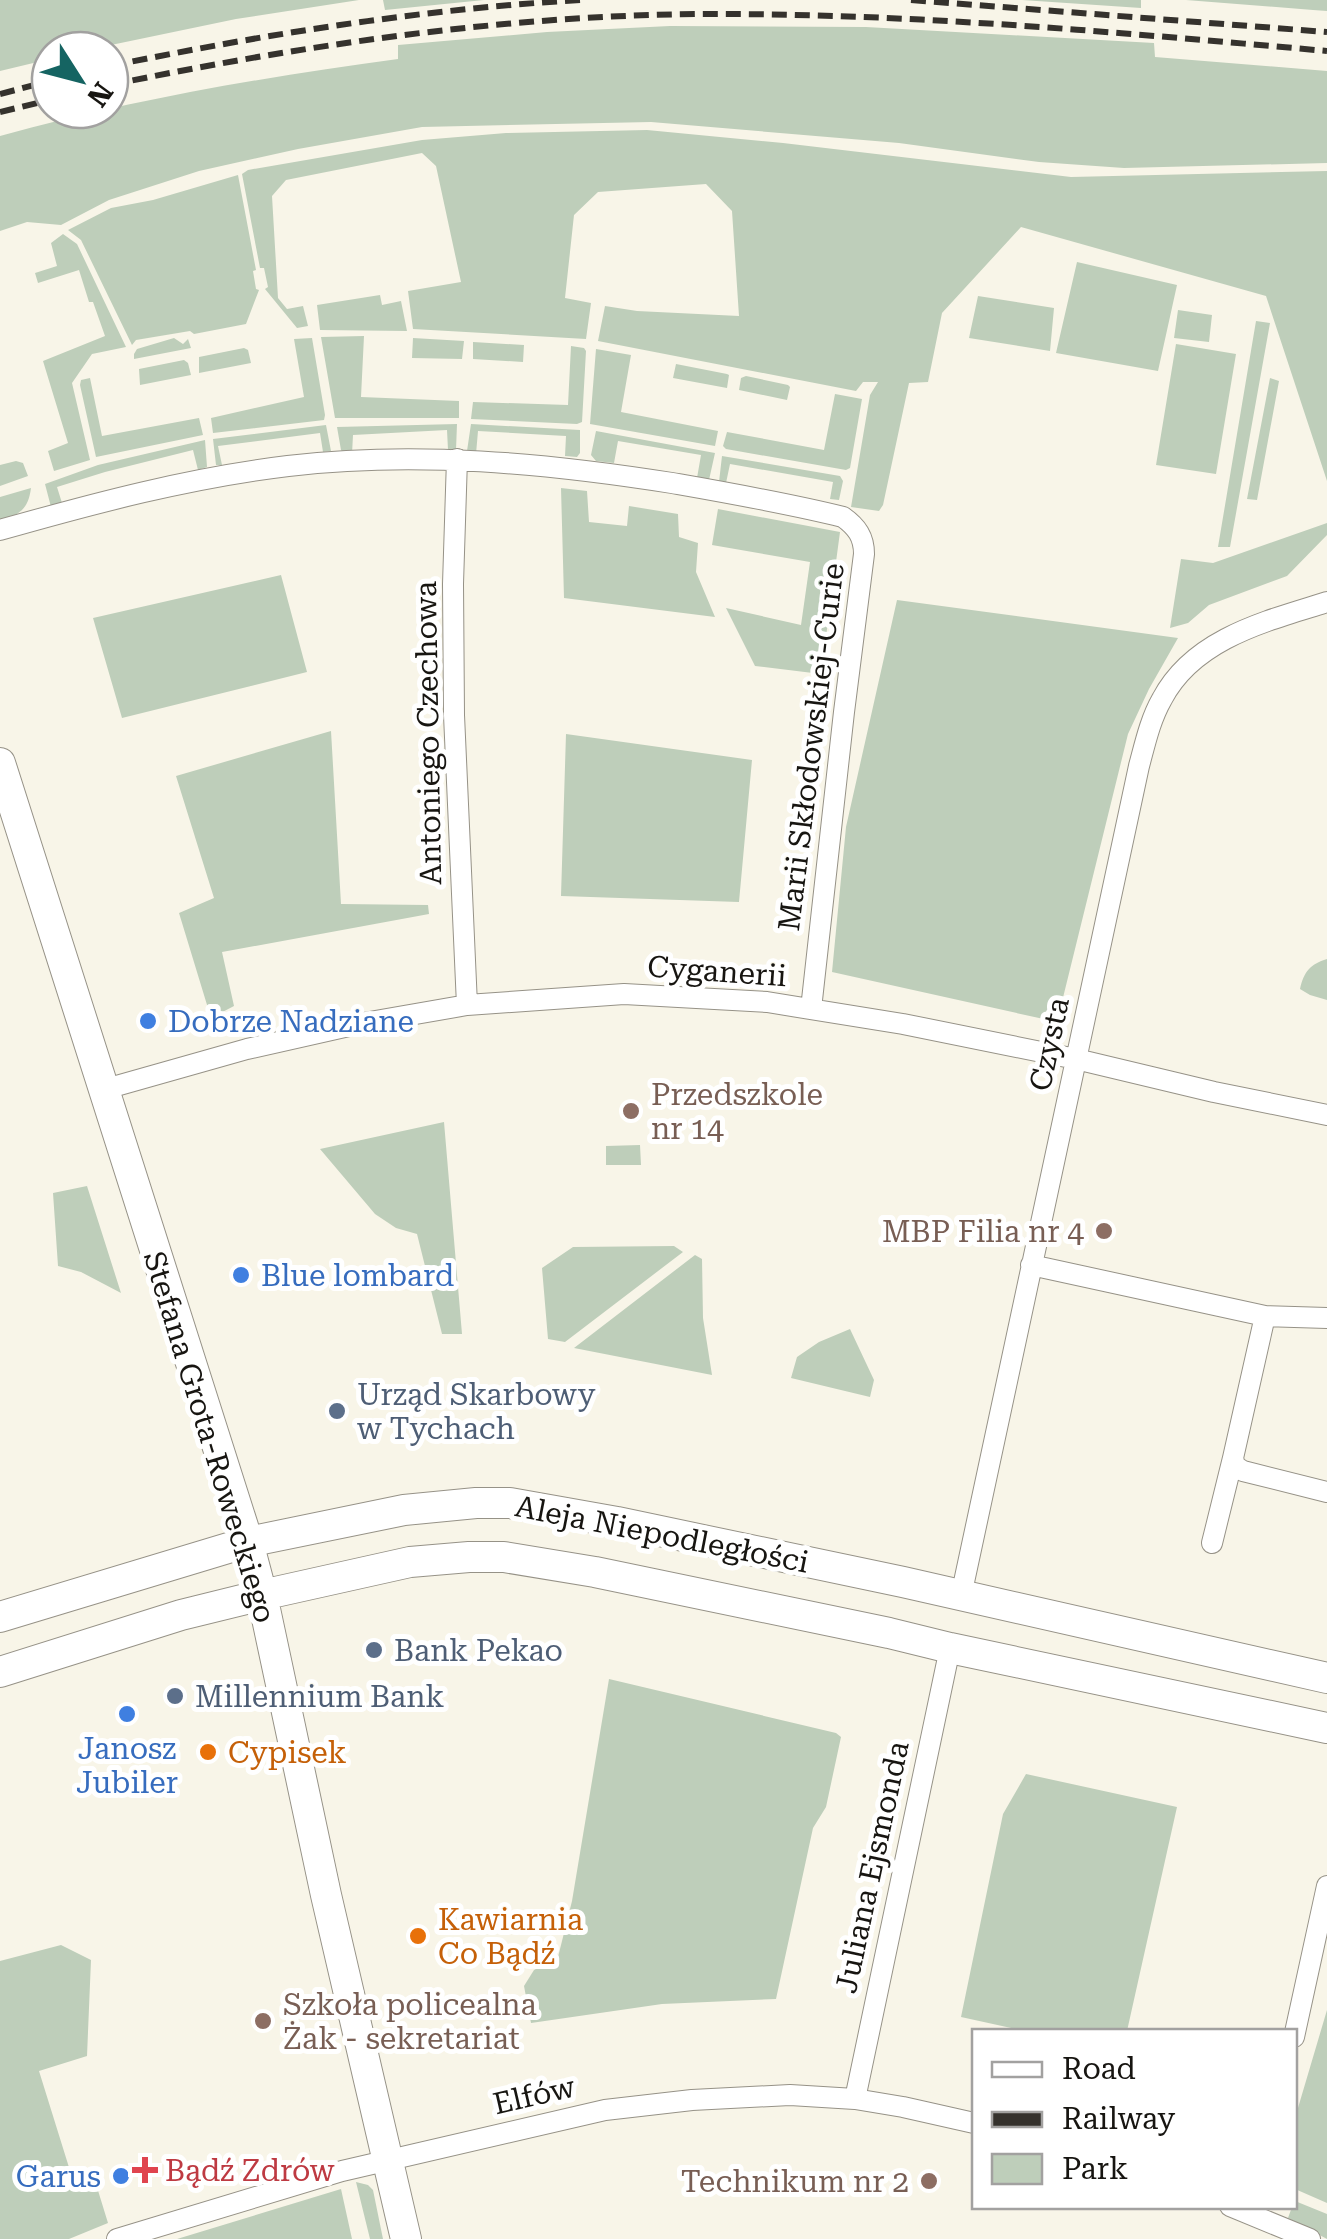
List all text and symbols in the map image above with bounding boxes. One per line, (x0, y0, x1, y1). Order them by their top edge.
north arrow (30, 30, 130, 130)
text: N (80, 76, 120, 113)
street label: Marii Skłodowskiej-Curie (771, 561, 851, 933)
street label: Antoniego Czechowa (408, 581, 448, 885)
street label: Cyganerii (646, 949, 788, 993)
street label: Czysta (1022, 994, 1076, 1094)
place label: Dobrze Nadziane (168, 1004, 414, 1039)
marker: Dobrze Nadziane (137, 1010, 159, 1032)
place label: Przedszkole nr 14 (651, 1077, 823, 1146)
marker: Przedszkole nr 14 (620, 1100, 642, 1122)
place label: MBP Filia nr 4 (882, 1214, 1084, 1249)
marker: MBP Filia nr 4 (1093, 1220, 1115, 1242)
street label: Stefana Grota-Roweckiego (137, 1247, 283, 1627)
place label: Blue lombard (261, 1258, 454, 1293)
marker: Blue lombard (230, 1264, 252, 1286)
place label: Urząd Skarbowy w Tychach (357, 1377, 596, 1446)
marker: Urząd Skarbowy w Tychach (326, 1400, 348, 1422)
street label: Aleja Niepodległości (512, 1488, 812, 1580)
place label: Bank Pekao (394, 1633, 563, 1668)
marker: Bank Pekao (363, 1639, 385, 1661)
place label: Millennium Bank (195, 1679, 444, 1714)
marker: Millennium Bank (164, 1685, 186, 1707)
marker: Janosz Jubiler (116, 1703, 138, 1725)
place label: Janosz Jubiler (76, 1731, 178, 1800)
place label: Cypisek (228, 1735, 346, 1770)
street label: Juliana Ejsmonda (828, 1738, 916, 1996)
marker: Cypisek (197, 1741, 219, 1763)
place label: Kawiarnia Co Bądź (438, 1902, 583, 1971)
marker: Kawiarnia Co Bądź (407, 1925, 429, 1947)
place label: Szkoła policealna Żak - sekretariat (283, 1987, 537, 2056)
marker: Szkoła policealna Żak - sekretariat (252, 2010, 274, 2032)
legend (972, 2029, 1297, 2209)
text: Road (1062, 2051, 1136, 2086)
street label: Elfów (490, 2069, 578, 2121)
text: Railway (1062, 2101, 1176, 2136)
text: Park (1062, 2151, 1128, 2186)
place label: Bądź Zdrów (165, 2153, 335, 2188)
place label: Garus (16, 2159, 101, 2194)
marker: Bądź Zdrów (134, 2159, 156, 2181)
place label: Technikum nr 2 (681, 2164, 909, 2199)
marker: Garus (110, 2165, 132, 2187)
marker: Technikum nr 2 (918, 2170, 940, 2192)

